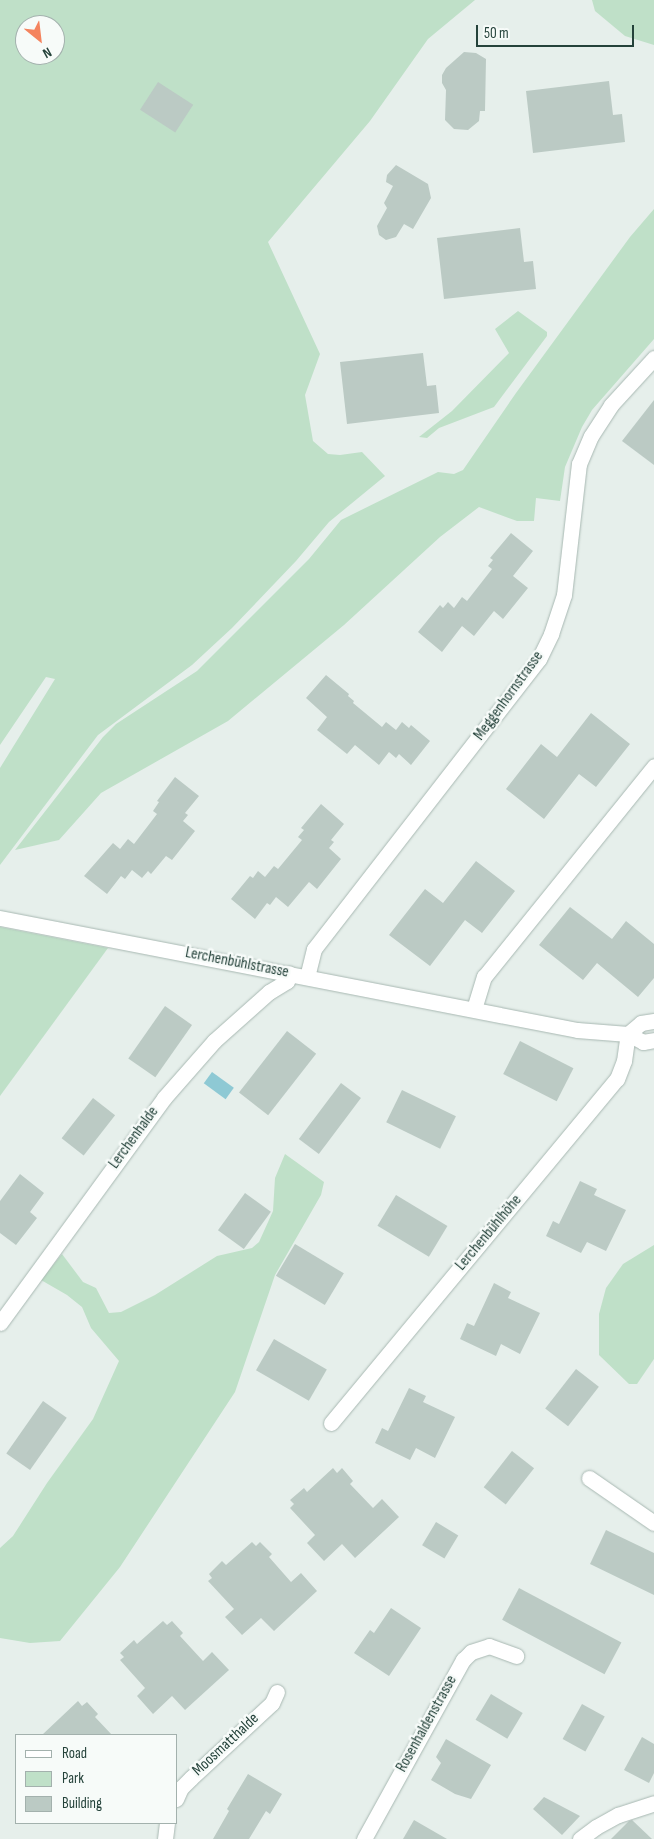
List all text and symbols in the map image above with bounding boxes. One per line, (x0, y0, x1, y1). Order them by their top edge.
north arrow (15, 15, 65, 65)
scale bar (479, 15, 636, 47)
text: 50 m (484, 24, 509, 43)
text: N (40, 43, 54, 62)
street label: Meggenhornstrasse (470, 648, 548, 744)
street label: Lerchenbühlstrasse (184, 944, 290, 982)
street label: Lerchenhalde (105, 1103, 163, 1173)
street label: Lerchenbühlhöhe (452, 1191, 526, 1275)
street label: Rosenhaldenstrasse (393, 1672, 461, 1776)
street label: Moosmatthalde (189, 1709, 263, 1781)
legend (15, 1734, 178, 1824)
text: Road (62, 1744, 87, 1763)
text: Park (62, 1769, 84, 1788)
text: Building (62, 1794, 102, 1813)

